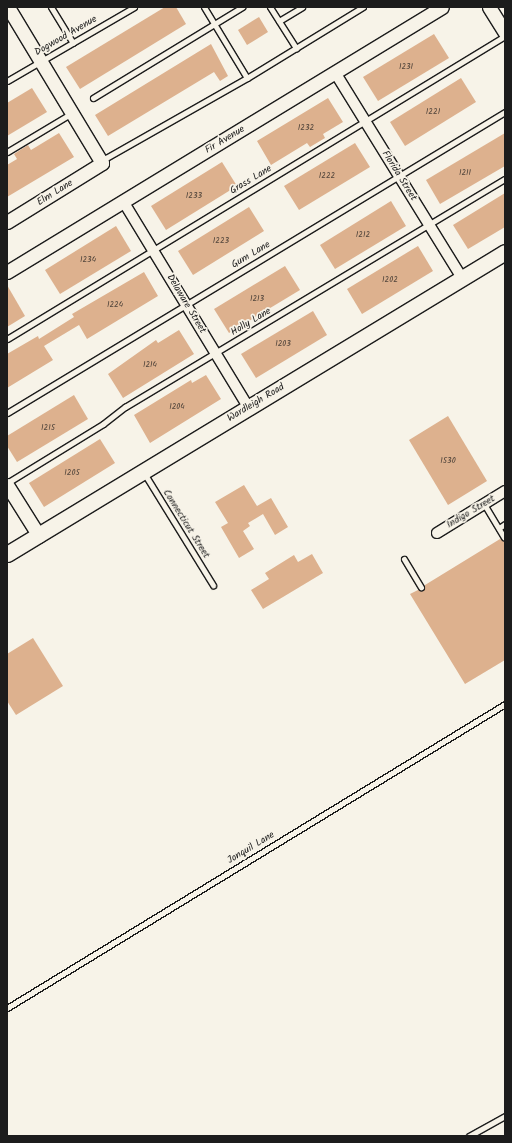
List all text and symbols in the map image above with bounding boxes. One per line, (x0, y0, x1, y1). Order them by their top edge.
street label: Dogwood Avenue (33, 13, 99, 59)
house number: 1231 (399, 62, 413, 72)
house number: 1221 (426, 107, 440, 117)
street label: Fir Avenue (203, 123, 247, 157)
house number: 1232 (298, 123, 314, 133)
street label: Florida Street (379, 149, 419, 203)
street label: Grass Lane (228, 163, 274, 197)
house number: 1211 (459, 168, 471, 178)
house number: 1222 (319, 171, 335, 181)
street label: Elm Lane (35, 177, 75, 209)
house number: 1233 (186, 191, 202, 201)
house number: 1212 (356, 230, 370, 240)
house number: 1223 (213, 236, 229, 246)
street label: Gum Lane (230, 239, 272, 271)
house number: 1234 (80, 255, 96, 265)
street label: Delaware Street (164, 272, 208, 336)
house number: 1202 (382, 275, 398, 285)
house number: 1213 (250, 294, 264, 304)
house number: 1224 (107, 300, 123, 310)
street label: Holly Lane (229, 305, 273, 339)
house number: 1203 (275, 339, 291, 349)
house number: 1214 (143, 360, 157, 370)
street label: Wardleigh Road (225, 381, 287, 425)
house number: 1204 (169, 402, 185, 412)
house number: 1215 (41, 423, 55, 433)
house number: 1530 (440, 456, 456, 466)
house number: 1205 (64, 468, 80, 478)
street label: Connecticut Street (160, 487, 212, 561)
street label: Indigo Street (445, 493, 497, 531)
street label: Jonquil Lane (225, 829, 277, 867)

